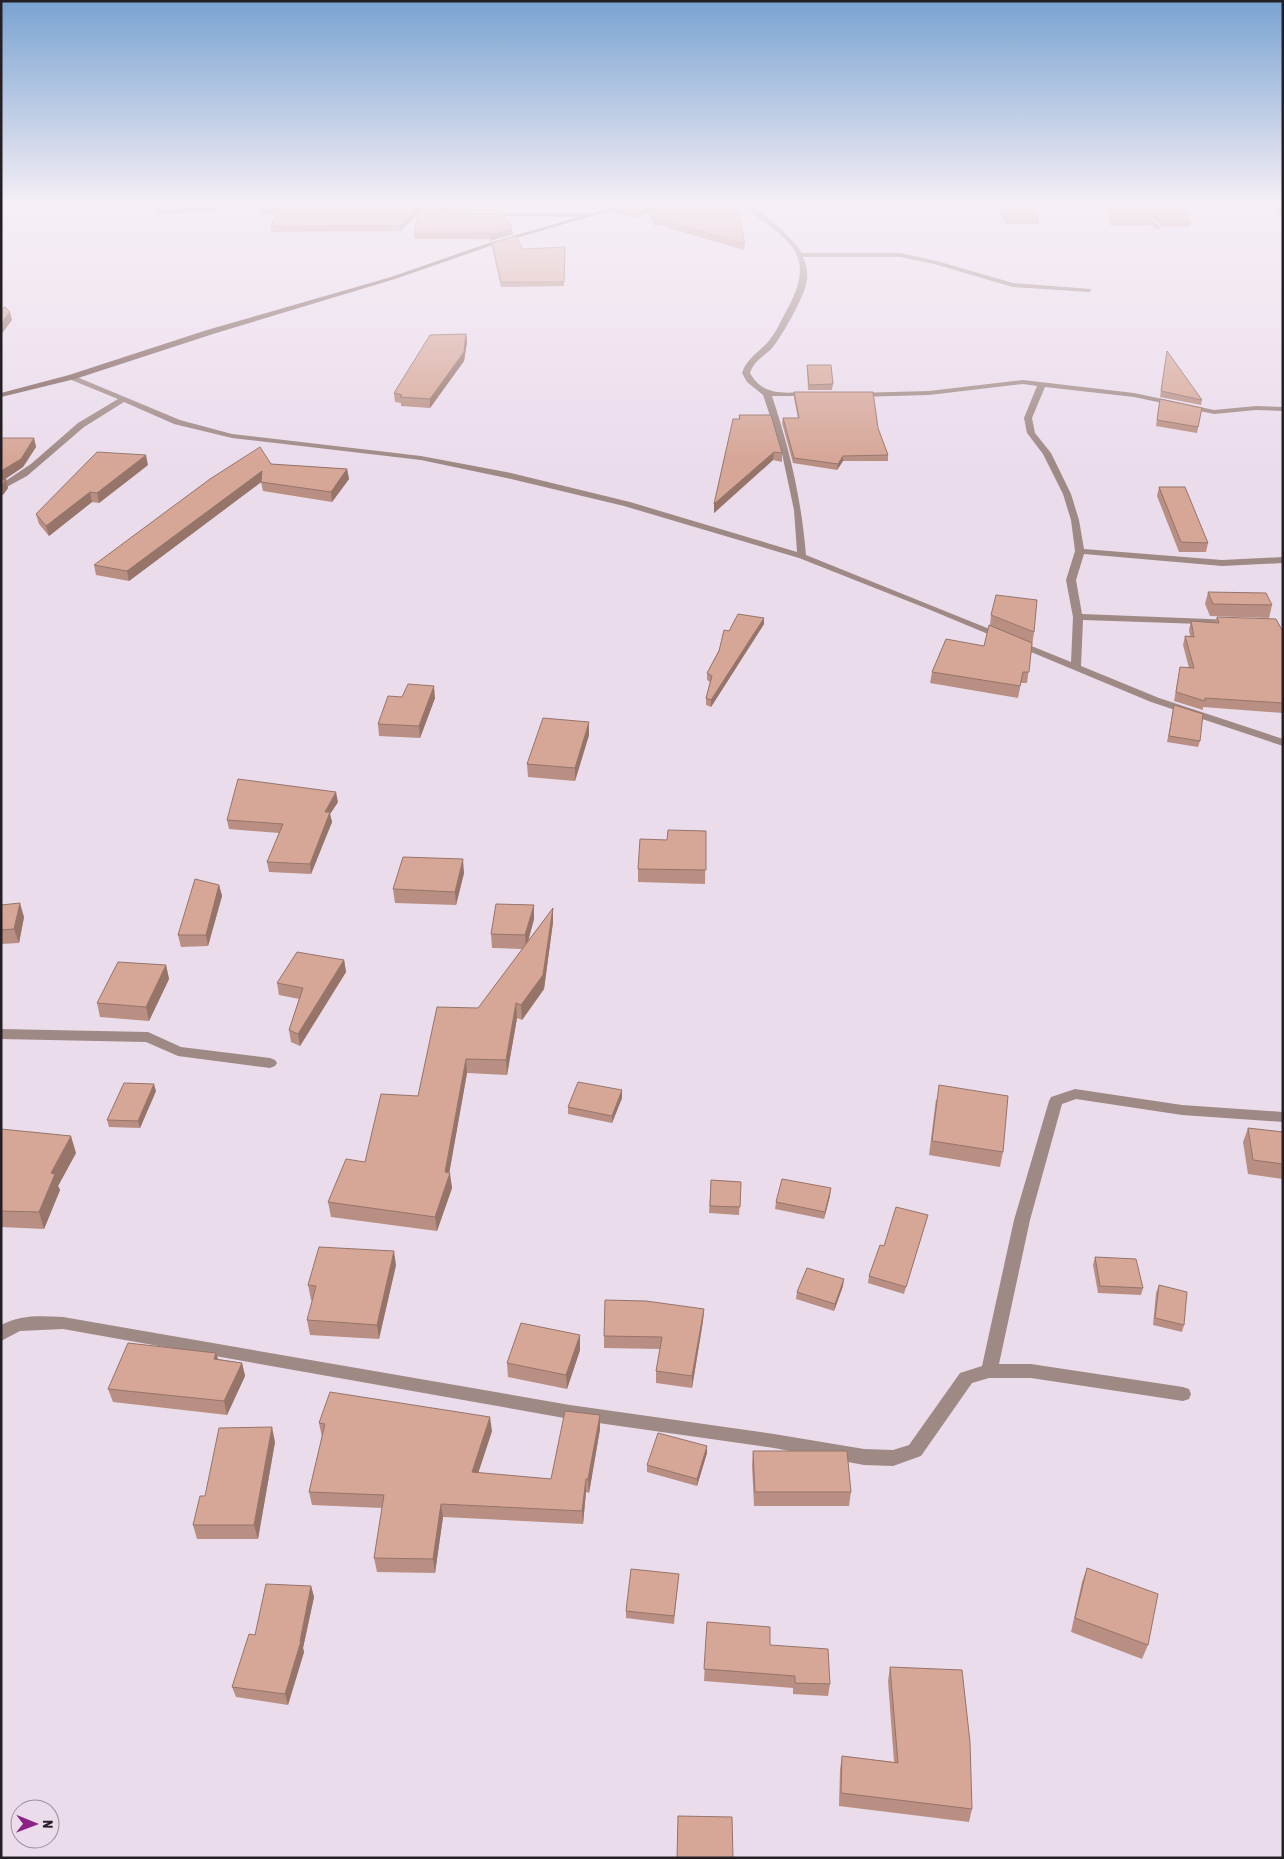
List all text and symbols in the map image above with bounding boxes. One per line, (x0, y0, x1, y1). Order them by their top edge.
north arrow (10, 1799, 60, 1849)
text: N (40, 1820, 56, 1828)

